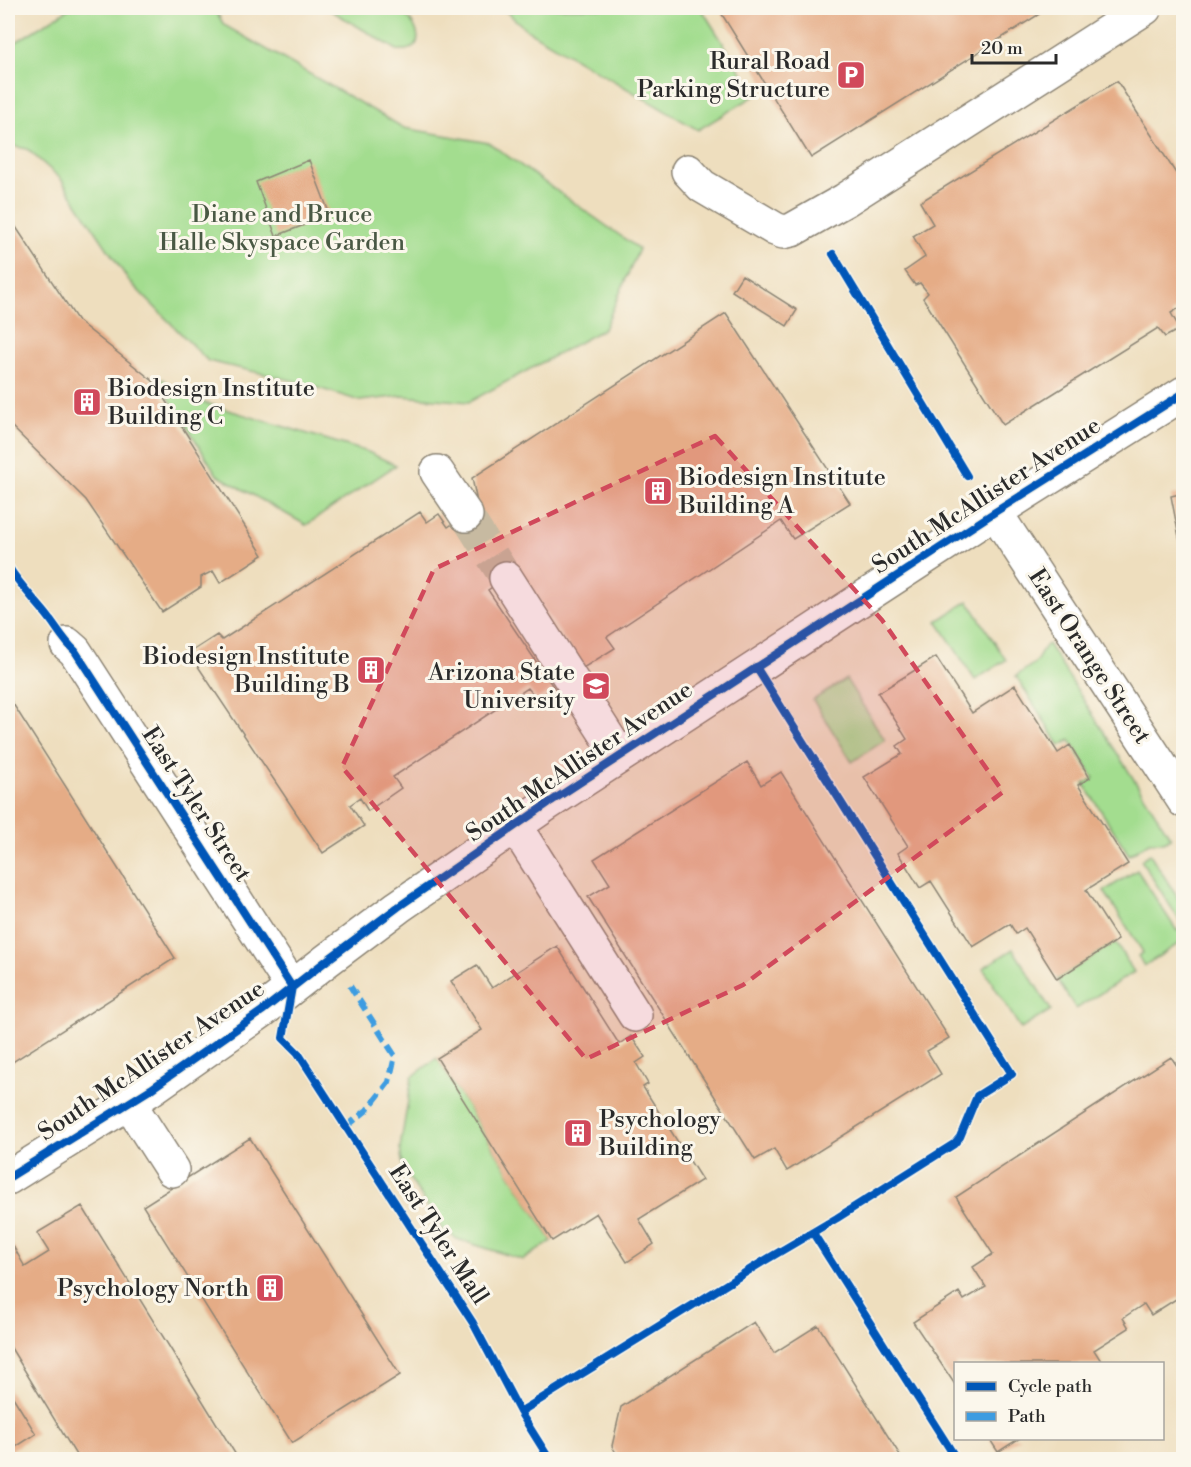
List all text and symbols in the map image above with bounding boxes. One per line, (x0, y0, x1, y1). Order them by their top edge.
scale bar (972, 27, 1056, 65)
text: 20 m (981, 37, 1023, 60)
place label: Rural Road Parking Structure (637, 47, 830, 105)
parking icon: Rural Road Parking Structure (835, 59, 867, 91)
park label: Diane and Bruce Halle Skyspace Garden (159, 200, 405, 258)
place label: Biodesign Institute Building C (107, 374, 315, 432)
building icon: Biodesign Institute Building C (71, 386, 103, 418)
street label: South McAllister Avenue (867, 411, 1106, 581)
place label: Biodesign Institute Building A (678, 463, 886, 521)
building icon: Biodesign Institute Building A (642, 475, 674, 507)
street label: East Orange Street (1021, 563, 1157, 750)
place label: Biodesign Institute Building B (142, 642, 350, 700)
building icon: Biodesign Institute Building B (355, 654, 387, 686)
place label: Arizona State University (427, 658, 575, 716)
school or university icon: Arizona State University (580, 670, 612, 702)
street label: South McAllister Avenue (461, 675, 698, 849)
street label: East Tyler Street (135, 721, 258, 888)
street label: South McAllister Avenue (33, 974, 270, 1148)
place label: Psychology Building (598, 1105, 721, 1163)
building icon: Psychology Building (562, 1117, 594, 1149)
street label: East Tyler Mall (382, 1159, 495, 1310)
building icon: Psychology North (254, 1272, 286, 1304)
place label: Psychology North (57, 1274, 249, 1304)
legend (954, 1362, 1164, 1440)
text: Cycle path (1008, 1375, 1092, 1398)
text: Path (1008, 1405, 1046, 1428)

